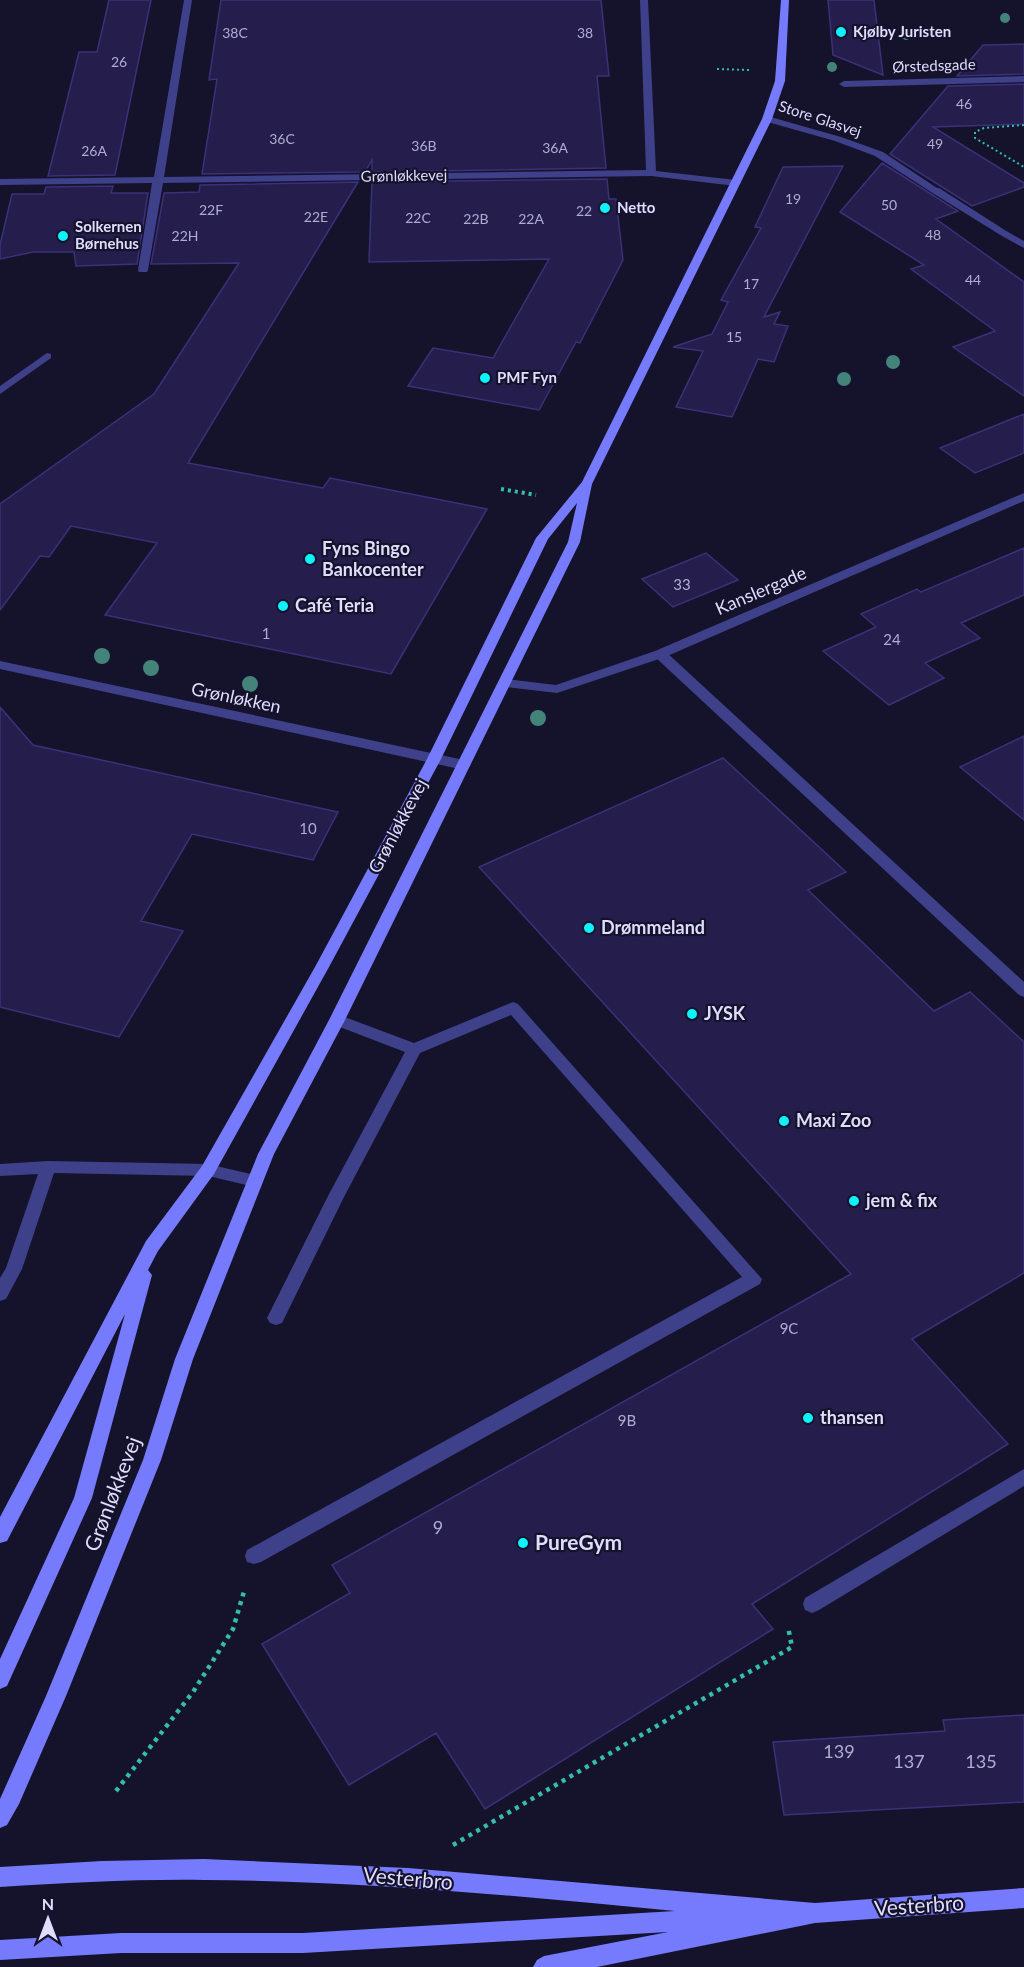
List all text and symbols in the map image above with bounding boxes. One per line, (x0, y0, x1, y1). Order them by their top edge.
place label: Kjølby Juristen (853, 22, 951, 40)
house number: 38C (222, 24, 248, 41)
house number: 38 (577, 24, 593, 41)
marker: Kjølby Juristen (834, 25, 848, 39)
house number: 26 (111, 53, 127, 70)
street label: Ørstedsgade (892, 55, 976, 75)
house number: 46 (956, 95, 972, 112)
street label: Store Glasvej (777, 96, 864, 140)
house number: 36C (269, 130, 295, 147)
house number: 49 (927, 135, 943, 152)
house number: 36B (411, 137, 437, 154)
house number: 36A (542, 139, 568, 156)
house number: 26A (81, 142, 107, 159)
street label: Grønløkkevej (361, 165, 447, 185)
house number: 19 (785, 190, 801, 207)
house number: 50 (881, 196, 897, 213)
place label: Netto (617, 198, 656, 216)
house number: 22F (199, 201, 223, 218)
marker: Netto (598, 201, 612, 215)
house number: 22 (576, 202, 592, 219)
house number: 22E (304, 208, 328, 225)
house number: 22C (405, 209, 431, 226)
house number: 22B (463, 210, 489, 227)
house number: 22A (518, 210, 544, 227)
place label: Solkernen Børnehus (75, 217, 142, 252)
house number: 48 (925, 226, 941, 243)
house number: 22H (172, 227, 198, 244)
marker: Solkernen Børnehus (56, 229, 70, 243)
house number: 44 (965, 271, 981, 288)
house number: 17 (743, 275, 759, 292)
house number: 15 (726, 328, 742, 345)
place label: PMF Fyn (497, 368, 557, 386)
marker: PMF Fyn (478, 371, 492, 385)
place label: Fyns Bingo Bankocenter (322, 537, 424, 580)
marker: Fyns Bingo Bankocenter (303, 552, 317, 566)
street label: Kanslergade (712, 561, 809, 619)
house number: 33 (673, 575, 691, 593)
place label: Café Teria (295, 594, 374, 616)
marker: Café Teria (276, 599, 290, 613)
house number: 1 (262, 624, 270, 642)
house number: 24 (883, 630, 901, 648)
street label: Grønløkken (189, 677, 283, 717)
street label: Grønløkkevej (363, 775, 431, 877)
house number: 10 (299, 819, 317, 837)
place label: Drømmeland (601, 916, 705, 938)
marker: Drømmeland (582, 921, 596, 935)
place label: JYSK (704, 1002, 746, 1024)
marker: JYSK (685, 1007, 699, 1021)
place label: Maxi Zoo (796, 1109, 871, 1131)
marker: Maxi Zoo (777, 1114, 791, 1128)
place label: jem & fix (865, 1189, 938, 1211)
marker: jem & fix (847, 1194, 861, 1208)
house number: 9C (780, 1319, 798, 1337)
place label: thansen (820, 1406, 884, 1428)
house number: 9B (618, 1411, 636, 1429)
marker: thansen (801, 1411, 815, 1425)
street label: Grønløkkevej (78, 1432, 145, 1554)
house number: 9 (433, 1516, 443, 1538)
place label: PureGym (535, 1529, 622, 1554)
marker: PureGym (516, 1536, 530, 1550)
house number: 139 (823, 1740, 855, 1762)
house number: 137 (893, 1750, 925, 1772)
house number: 135 (965, 1750, 997, 1772)
street label: Vesterbro (362, 1861, 454, 1894)
north arrow (18, 1889, 78, 1949)
street label: Vesterbro (873, 1889, 965, 1920)
text: N (42, 1894, 54, 1913)

